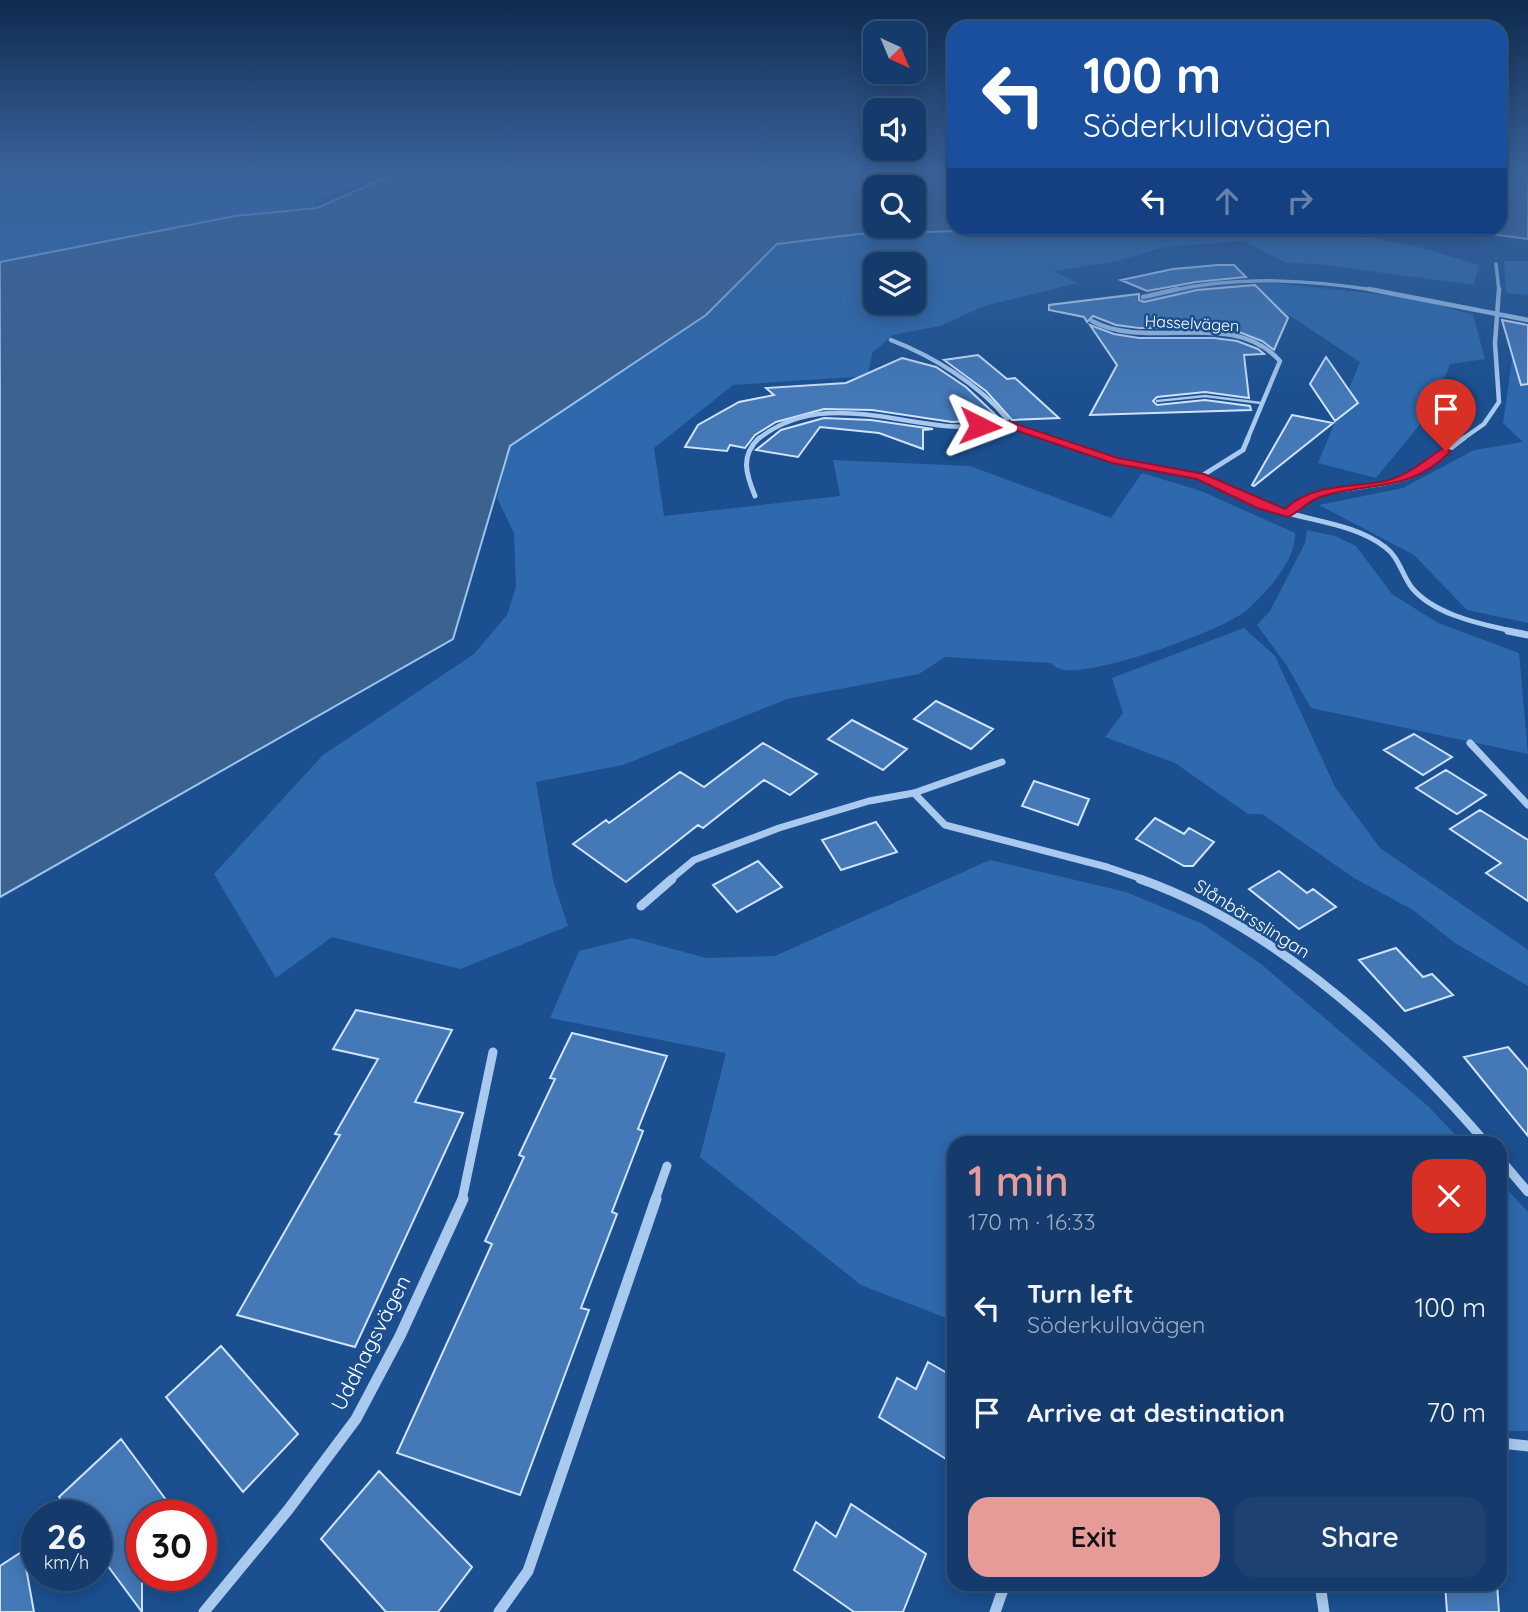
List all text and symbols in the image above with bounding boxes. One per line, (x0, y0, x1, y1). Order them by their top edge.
north arrow (863, 21, 926, 84)
map controls (863, 21, 926, 315)
text: 100 m (1083, 44, 1221, 105)
icon: left (968, 49, 1059, 140)
button: sound (863, 98, 926, 161)
text: Söderkullavägen (1083, 105, 1331, 145)
button: search (863, 175, 926, 238)
icon: left (1135, 182, 1173, 220)
icon: ahead (1208, 182, 1246, 220)
icon: right (1281, 182, 1319, 220)
button: layers (863, 252, 926, 315)
street label: Hasselvägen (1144, 311, 1240, 335)
pin (1416, 379, 1476, 451)
position arrow (943, 389, 1017, 463)
icon: arrive (1427, 390, 1465, 428)
street label: Slånbärsslingan (1190, 874, 1314, 963)
text: 1 min (968, 1154, 1069, 1207)
button: close (1412, 1159, 1486, 1233)
text: 170 m · 16:33 (968, 1207, 1096, 1236)
street label: Uddhagsvägen (325, 1271, 415, 1415)
text: Turn left (1027, 1277, 1134, 1310)
icon: left (968, 1289, 1006, 1327)
text: 100 m (1415, 1291, 1486, 1324)
text: Söderkullavägen (1027, 1310, 1205, 1339)
icon: arrive (968, 1394, 1006, 1432)
text: Arrive at destination (1027, 1396, 1285, 1429)
text: 70 m (1426, 1396, 1486, 1429)
button: Exit (968, 1497, 1220, 1577)
button: Share (1234, 1497, 1486, 1577)
speed limit sign: 30 (126, 1500, 217, 1591)
text: 26 (47, 1514, 86, 1558)
text: km/h (44, 1551, 89, 1574)

